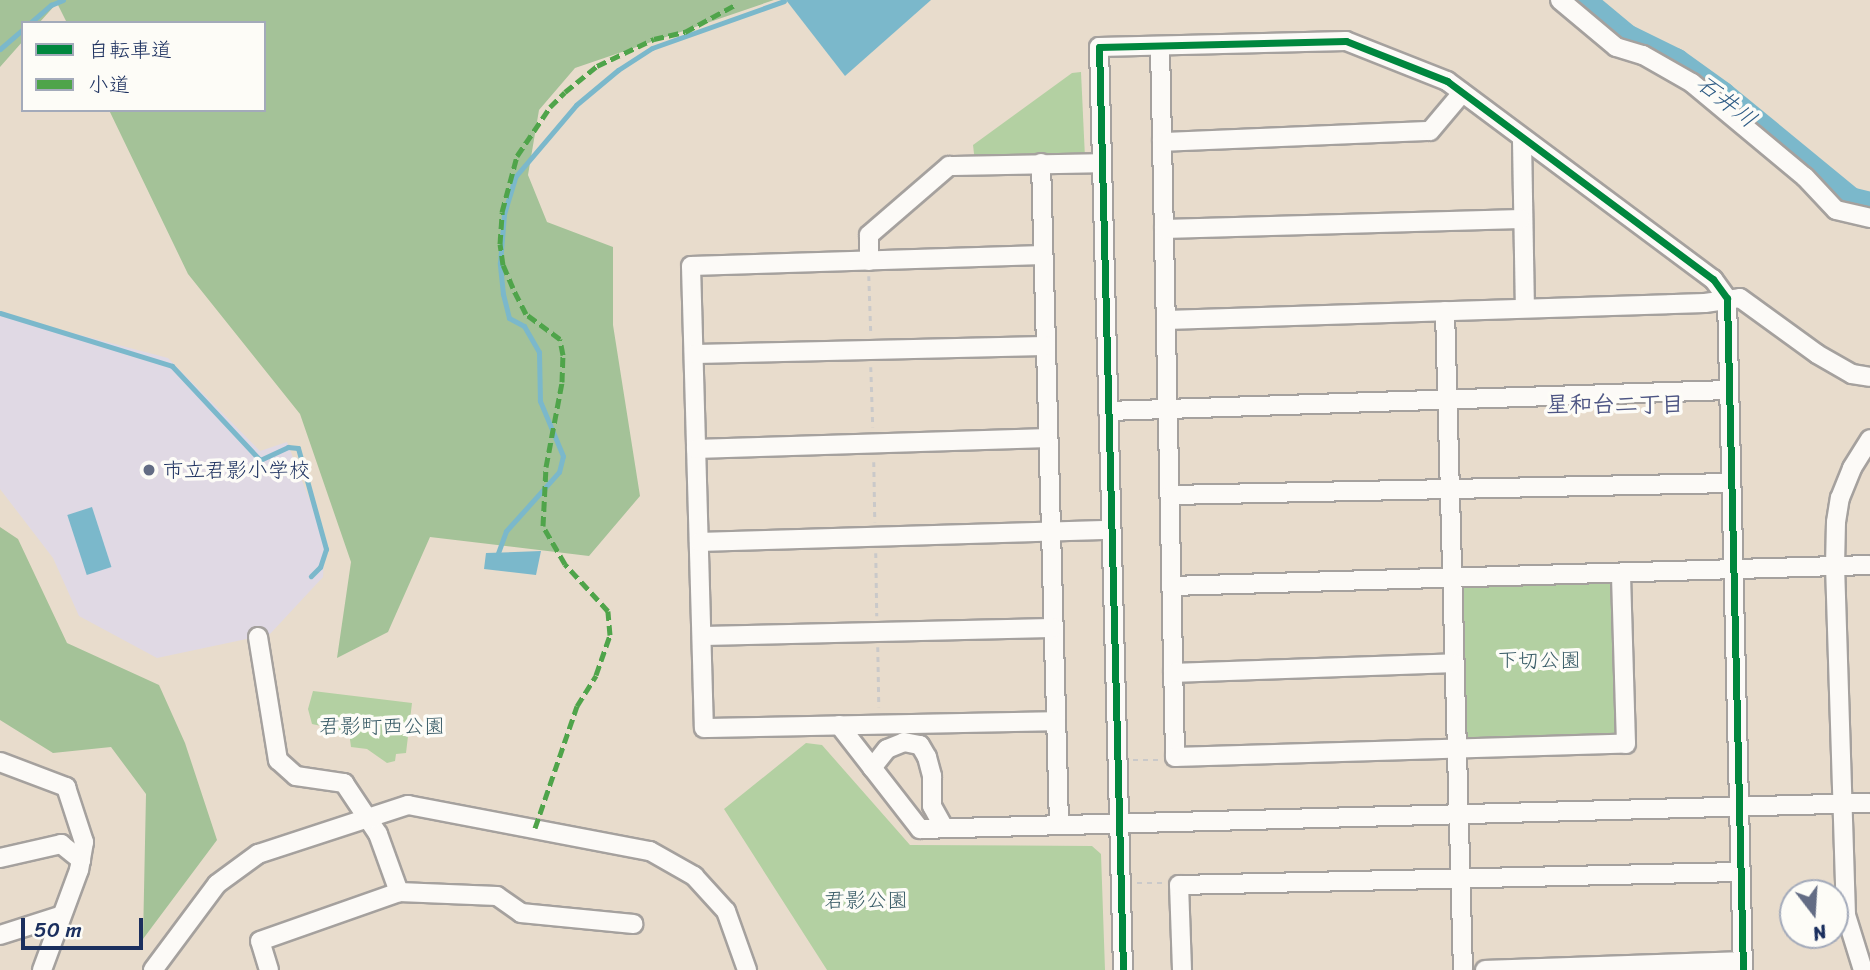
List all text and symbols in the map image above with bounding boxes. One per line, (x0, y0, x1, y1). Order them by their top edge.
legend (21, 21, 266, 112)
text: 自転車道 (88, 31, 172, 69)
text: 小道 (88, 66, 130, 104)
water label: 石井川 (1690, 70, 1762, 134)
district label: 星和台二丁目 (1546, 391, 1684, 419)
place label: 市立君影小学校 (163, 457, 310, 483)
marker: 市立君影小学校 (141, 462, 157, 478)
park label: 下切公園 (1497, 647, 1581, 673)
park label: 君影町西公園 (319, 713, 445, 739)
north arrow (1779, 879, 1849, 949)
park label: 君影公園 (824, 887, 908, 913)
scale bar (24, 904, 147, 948)
text: 50 m (34, 911, 82, 949)
text: N (1809, 915, 1831, 950)

